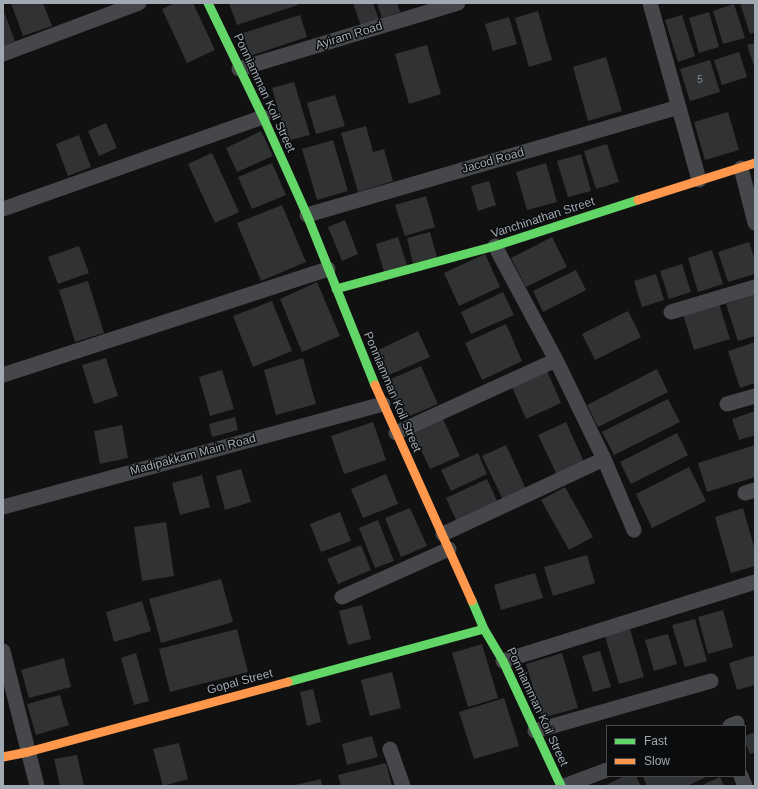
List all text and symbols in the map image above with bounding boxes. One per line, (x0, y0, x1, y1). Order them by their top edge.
street label: Ayiram Road (314, 19, 384, 53)
street label: Ponniamman Koil Street (230, 31, 298, 155)
house number: 5 (697, 74, 703, 86)
street label: Jacod Road (460, 145, 526, 177)
street label: Vanchinathan Street (489, 194, 597, 242)
street label: Ponniamman Koil Street (360, 330, 424, 454)
street label: Madipakkam Main Road (129, 431, 257, 479)
street label: Ponniamman Koil Street (503, 645, 571, 769)
street label: Gopal Street (206, 666, 274, 698)
legend (606, 725, 746, 777)
text: Fast (644, 734, 667, 748)
text: Slow (644, 754, 670, 768)

